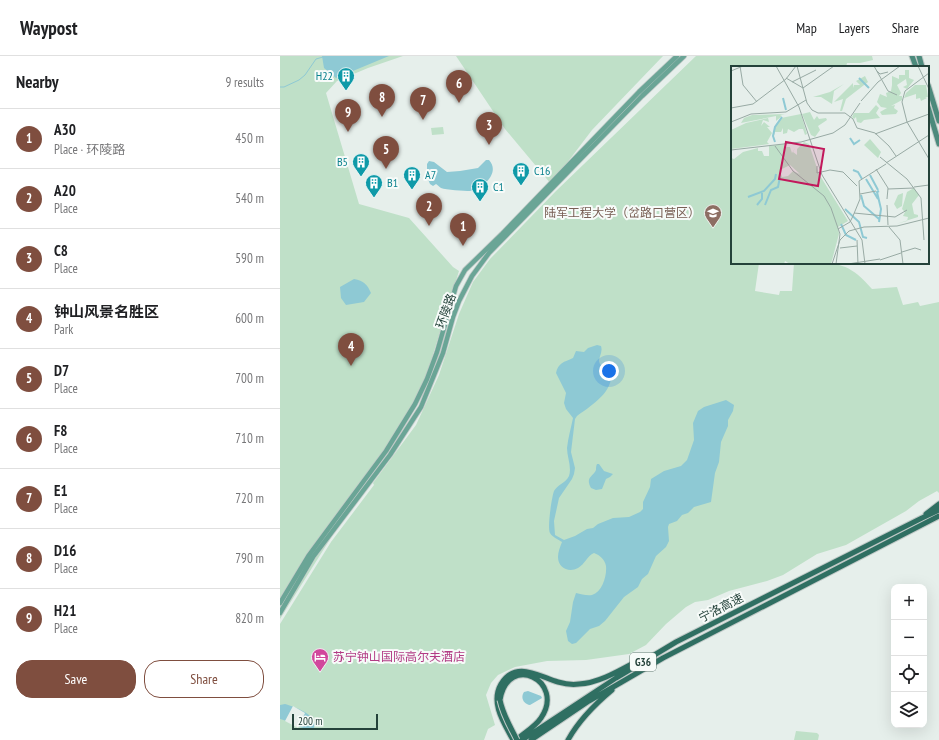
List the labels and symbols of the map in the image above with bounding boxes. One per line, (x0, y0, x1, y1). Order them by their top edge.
building icon: H22 (336, 66, 356, 91)
inset map (731, 66, 929, 264)
place label: H22 (316, 68, 333, 83)
pin: 6 (446, 70, 472, 103)
pin: 8 (369, 84, 395, 117)
pin: 7 (410, 87, 436, 120)
pin: 9 (335, 99, 361, 132)
pin: 3 (476, 112, 502, 145)
pin: 5 (373, 136, 399, 169)
building icon: B5 (351, 152, 371, 177)
place label: B5 (337, 154, 348, 169)
building icon: C16 (511, 161, 531, 186)
place label: C16 (534, 163, 550, 178)
building icon: A7 (402, 165, 422, 190)
place label: A7 (425, 167, 436, 182)
building icon: B1 (364, 173, 384, 198)
place label: B1 (387, 175, 398, 190)
building icon: C1 (470, 177, 490, 202)
place label: C1 (493, 179, 504, 194)
pin: 2 (416, 193, 442, 226)
school or university icon: 陆军工程大学（岔路口营区） (703, 203, 723, 228)
place label: 陆军工程大学（岔路口营区） (544, 205, 700, 220)
pin: 1 (450, 213, 476, 246)
street label: 环陵路 (432, 291, 459, 330)
pin: 4 (338, 333, 364, 366)
your location (599, 361, 619, 381)
street label: 宁洛高速 (696, 590, 746, 625)
hotel icon: 苏宁钟山国际高尔夫酒店 (310, 647, 330, 672)
place label: 苏宁钟山国际高尔夫酒店 (333, 649, 465, 664)
road number: G36 (630, 653, 656, 671)
scale bar (292, 712, 378, 731)

